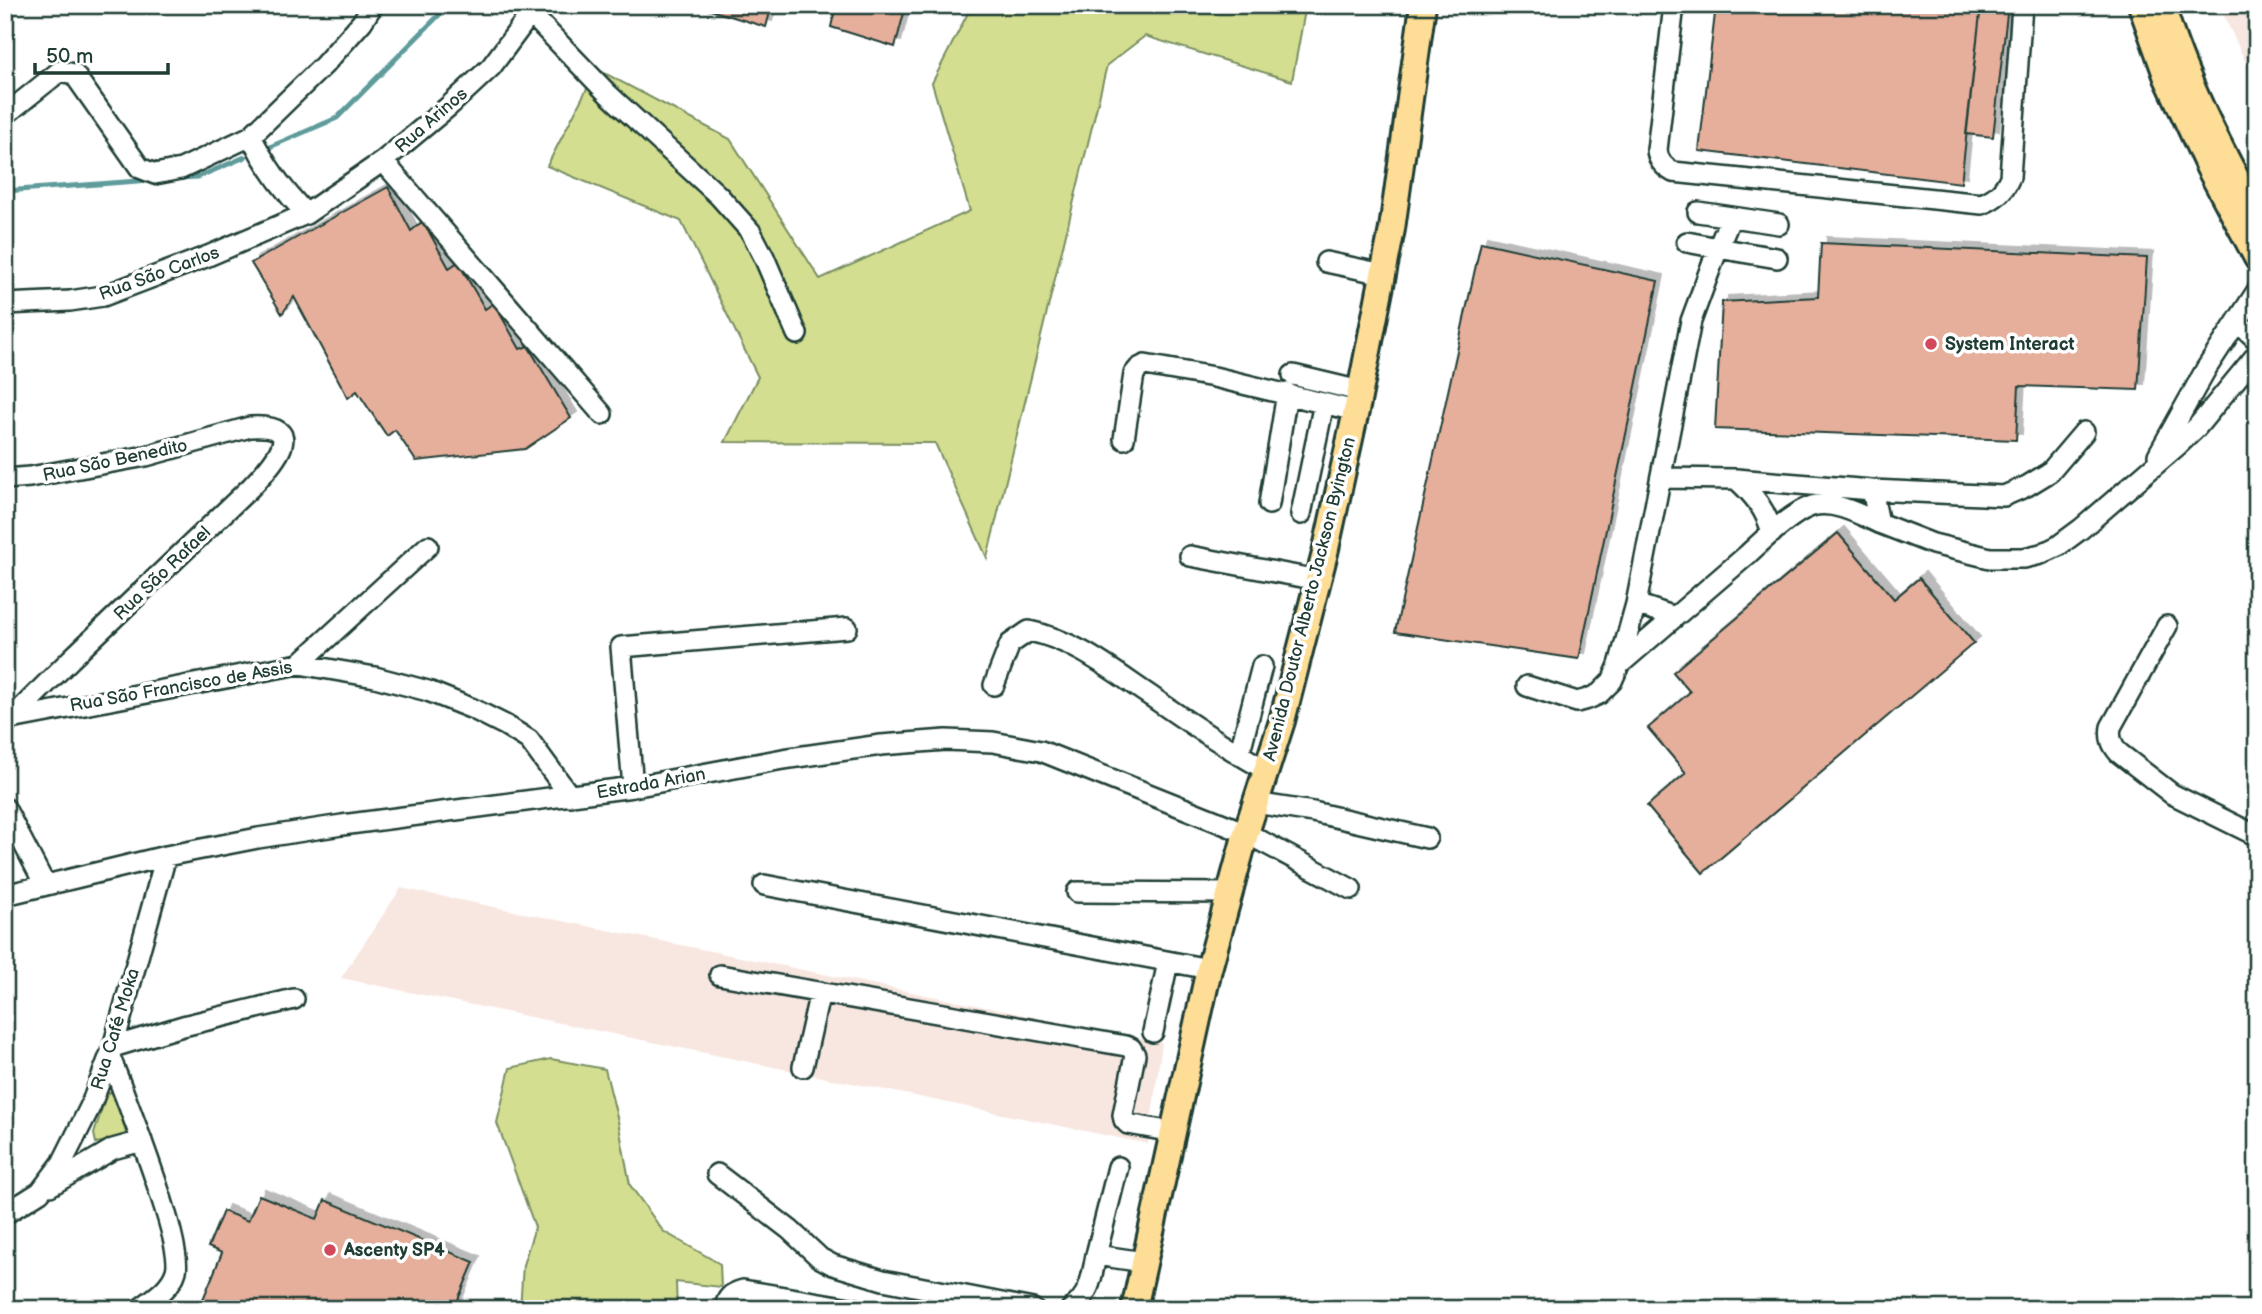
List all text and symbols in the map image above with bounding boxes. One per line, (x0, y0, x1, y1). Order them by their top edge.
scale bar (35, 32, 168, 76)
text: 50 m (46, 44, 93, 69)
street label: Rua Arinos (391, 83, 472, 157)
street label: Rua São Carlos (96, 242, 222, 305)
place label: System Interact (1945, 334, 2075, 355)
marker: System Interact (1923, 336, 1939, 352)
street label: Rua São Benedito (41, 435, 189, 486)
street label: Avenida Doutor Alberto Jackson Byington (1259, 435, 1360, 763)
street label: Rua São Rafael (110, 522, 215, 625)
street label: Rua São Francisco de Assis (68, 657, 294, 716)
street label: Estrada Arian (595, 764, 707, 803)
street label: Rua Café Moka (87, 966, 144, 1092)
place label: Ascenty SP4 (343, 1240, 445, 1261)
marker: Ascenty SP4 (322, 1242, 338, 1258)

